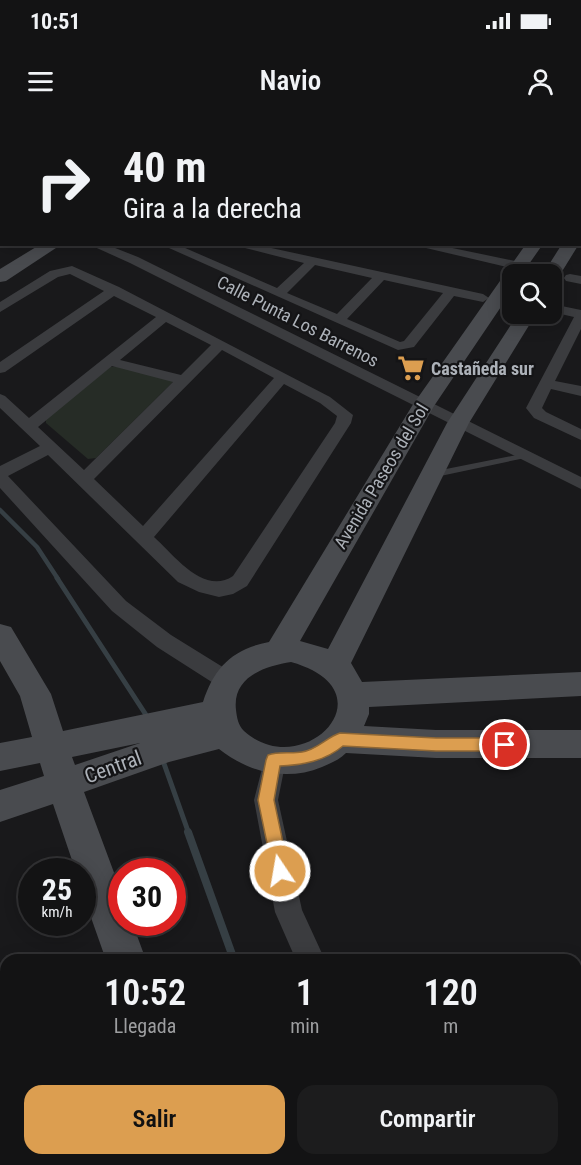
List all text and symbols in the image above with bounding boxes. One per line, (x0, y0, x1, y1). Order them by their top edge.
text: 10:51 (30, 9, 81, 34)
icon: menu (24, 65, 57, 98)
text: Navio (260, 65, 321, 97)
icon: person (524, 65, 557, 98)
text: 40 m (123, 143, 206, 192)
icon: right (24, 144, 102, 222)
text: Gira a la derecha (123, 193, 302, 225)
map controls (502, 264, 562, 324)
button: search (502, 264, 562, 324)
street label: Calle Punta Los Barrenos (214, 271, 382, 371)
supermarket icon: Castañeda sur (396, 353, 426, 383)
place label: Castañeda sur (431, 358, 534, 379)
street label: Avenida Paseos del Sol (329, 400, 433, 552)
pin (479, 719, 530, 770)
icon: arrive (488, 728, 521, 761)
street label: Central (81, 746, 145, 788)
position arrow (248, 839, 312, 903)
speed limit sign: 30 (108, 858, 186, 936)
text: 25 (42, 872, 72, 907)
text: km/h (42, 903, 72, 921)
text: 10:52 (104, 972, 186, 1014)
text: 1 (296, 972, 314, 1014)
text: 120 (424, 972, 478, 1014)
text: Llegada (114, 1014, 176, 1038)
text: min (290, 1014, 319, 1038)
text: m (443, 1014, 458, 1038)
button: Salir (24, 1085, 285, 1154)
button: Compartir (297, 1085, 558, 1154)

